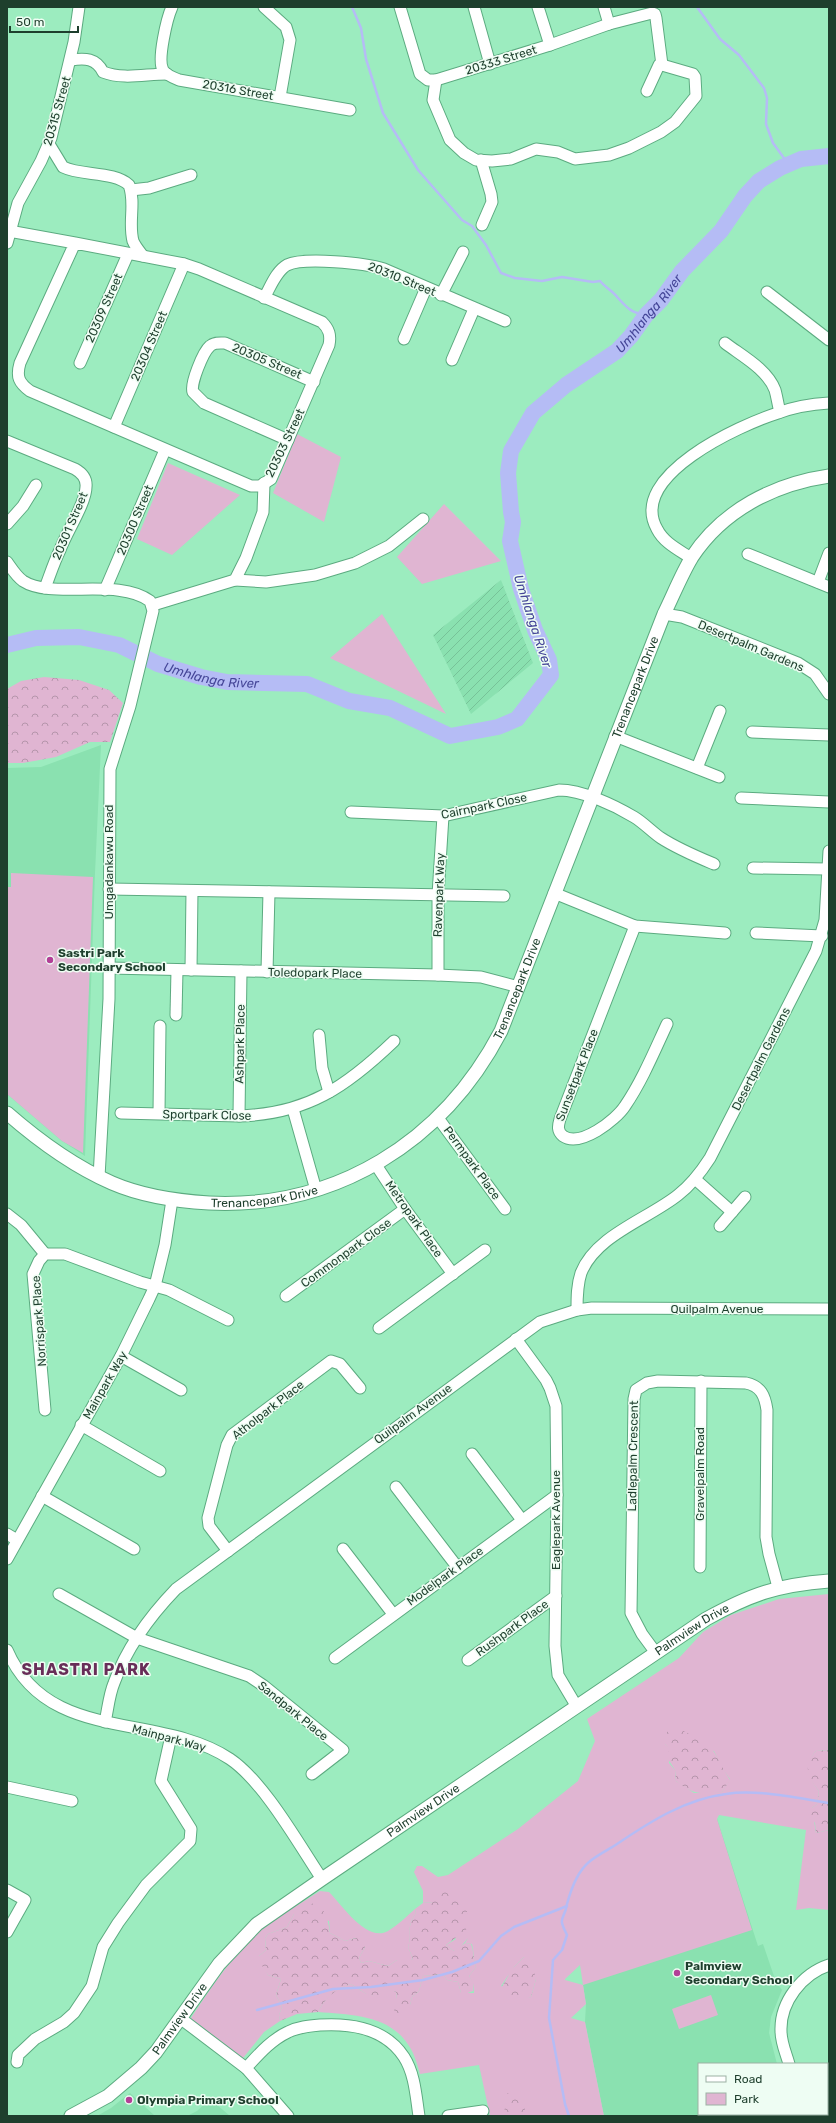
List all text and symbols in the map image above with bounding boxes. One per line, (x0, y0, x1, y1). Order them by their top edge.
scale bar (10, 8, 78, 34)
text: 50 m (16, 15, 44, 29)
street label: 20333 Street (464, 42, 539, 78)
street label: 20315 Street (40, 74, 74, 147)
street label: 20316 Street (201, 77, 275, 103)
street label: 20310 Street (366, 259, 438, 299)
water label: Umhlanga River (612, 270, 685, 355)
street label: 20309 Street (83, 271, 126, 345)
street label: 20304 Street (128, 309, 170, 383)
street label: 20305 Street (230, 340, 304, 382)
street label: 20303 Street (262, 406, 308, 479)
street label: 20300 Street (114, 483, 156, 557)
street label: 20301 Street (49, 490, 91, 562)
water label: Umhlanga River (510, 573, 555, 671)
street label: Desertpalm Gardens (696, 617, 806, 675)
street label: Trenancepark Drive (609, 634, 662, 740)
water label: Umhlanga River (162, 659, 260, 690)
street label: Cairnpark Close (440, 790, 528, 822)
street label: Umgadankawu Road (102, 805, 116, 919)
street label: Ravenpark Way (431, 852, 447, 937)
street label: Trenancepark Drive (491, 936, 544, 1042)
place label: Sastri Park Secondary School (58, 946, 166, 974)
marker: Sastri Park Secondary School (45, 955, 55, 965)
street label: Toledopark Place (268, 965, 363, 981)
street label: Ashpark Place (232, 1004, 248, 1084)
street label: Desertpalm Gardens (729, 1005, 793, 1113)
street label: Sunsetpark Place (553, 1027, 601, 1123)
street label: Sportpark Close (163, 1107, 252, 1123)
street label: Permpark Place (441, 1123, 504, 1203)
street label: Metropark Place (382, 1178, 446, 1260)
street label: Trenancepark Drive (211, 1183, 320, 1210)
street label: Commonpark Close (298, 1215, 394, 1291)
street label: Norrispark Place (29, 1275, 49, 1367)
street label: Quilpalm Avenue (670, 1302, 764, 1316)
street label: Mainpark Way (80, 1348, 130, 1421)
street label: Atholpark Place (229, 1377, 307, 1442)
street label: Quilpalm Avenue (371, 1381, 455, 1447)
street label: Ladlepalm Crescent (625, 1400, 641, 1512)
street label: Gravelpalm Road (693, 1427, 707, 1521)
street label: Eaglepark Avenue (549, 1470, 563, 1570)
street label: Modelpark Place (404, 1543, 486, 1608)
street label: Rushpark Place (473, 1597, 551, 1659)
street label: Palmview Drive (652, 1601, 732, 1658)
district label: SHASTRI PARK (21, 1660, 151, 1679)
street label: Sandpark Place (255, 1678, 331, 1744)
street label: Mainpark Way (131, 1721, 208, 1755)
street label: Palmview Drive (384, 1781, 463, 1840)
place label: Palmview Secondary School (685, 1959, 793, 1987)
marker: Palmview Secondary School (672, 1968, 682, 1978)
street label: Palmview Drive (149, 1980, 210, 2058)
legend (698, 2063, 828, 2115)
text: Road (734, 2072, 762, 2086)
text: Park (734, 2092, 760, 2106)
place label: Olympia Primary School (137, 2093, 279, 2107)
marker: Olympia Primary School (124, 2095, 134, 2105)

